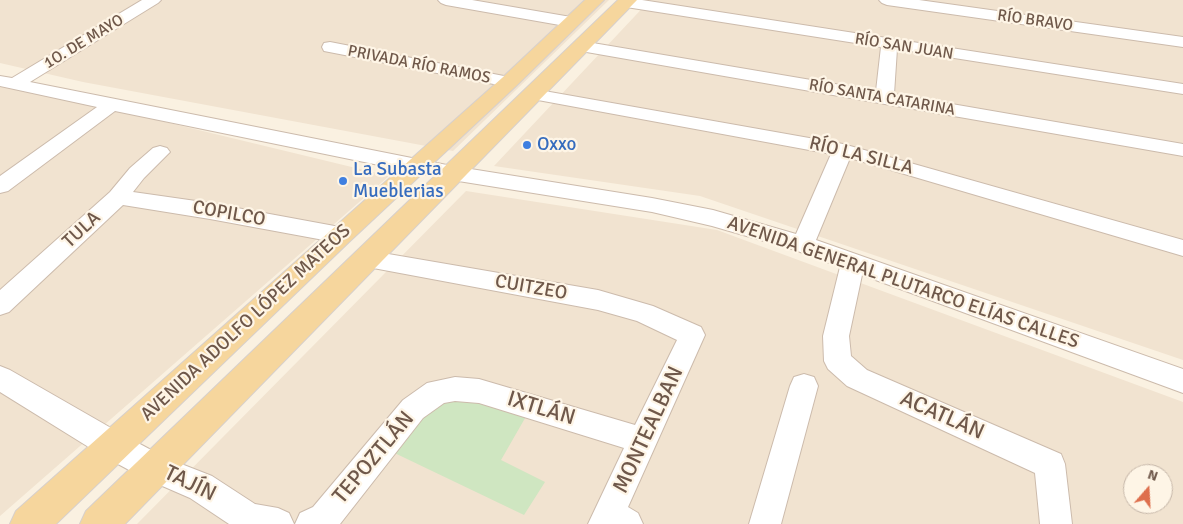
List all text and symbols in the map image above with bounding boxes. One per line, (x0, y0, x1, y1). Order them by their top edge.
street label: RÍO BRAVO (996, 6, 1074, 36)
street label: 1O. DE MAYO (41, 11, 127, 73)
street label: RÍO SAN JUAN (853, 30, 955, 64)
street label: PRIVADA RÍO RAMOS (346, 42, 492, 88)
street label: RÍO SANTA CATARINA (807, 76, 957, 120)
street label: RÍO LA SILLA (807, 132, 915, 180)
place label: Oxxo (537, 134, 576, 156)
marker: Oxxo (521, 139, 533, 151)
place label: La Subasta Mueblerias (353, 159, 444, 203)
marker: La Subasta Mueblerias (337, 175, 349, 187)
street label: COPILCO (191, 196, 267, 232)
street label: TULA (58, 207, 106, 253)
street label: AVENIDA GENERAL PLUTARCO ELÍAS CALLES (724, 212, 1082, 354)
street label: AVENIDA ADOLFO LÓPEZ MATEOS (136, 220, 356, 426)
street label: CUITZEO (493, 270, 569, 306)
street label: MONTEALBAN (608, 362, 690, 498)
street label: IXTLÁN (504, 386, 578, 432)
street label: ACATLÁN (896, 386, 988, 446)
street label: TEPOZTLÁN (328, 406, 420, 510)
street label: TAJÍN (160, 460, 220, 508)
north arrow (1123, 464, 1173, 514)
text: N (1145, 466, 1160, 485)

